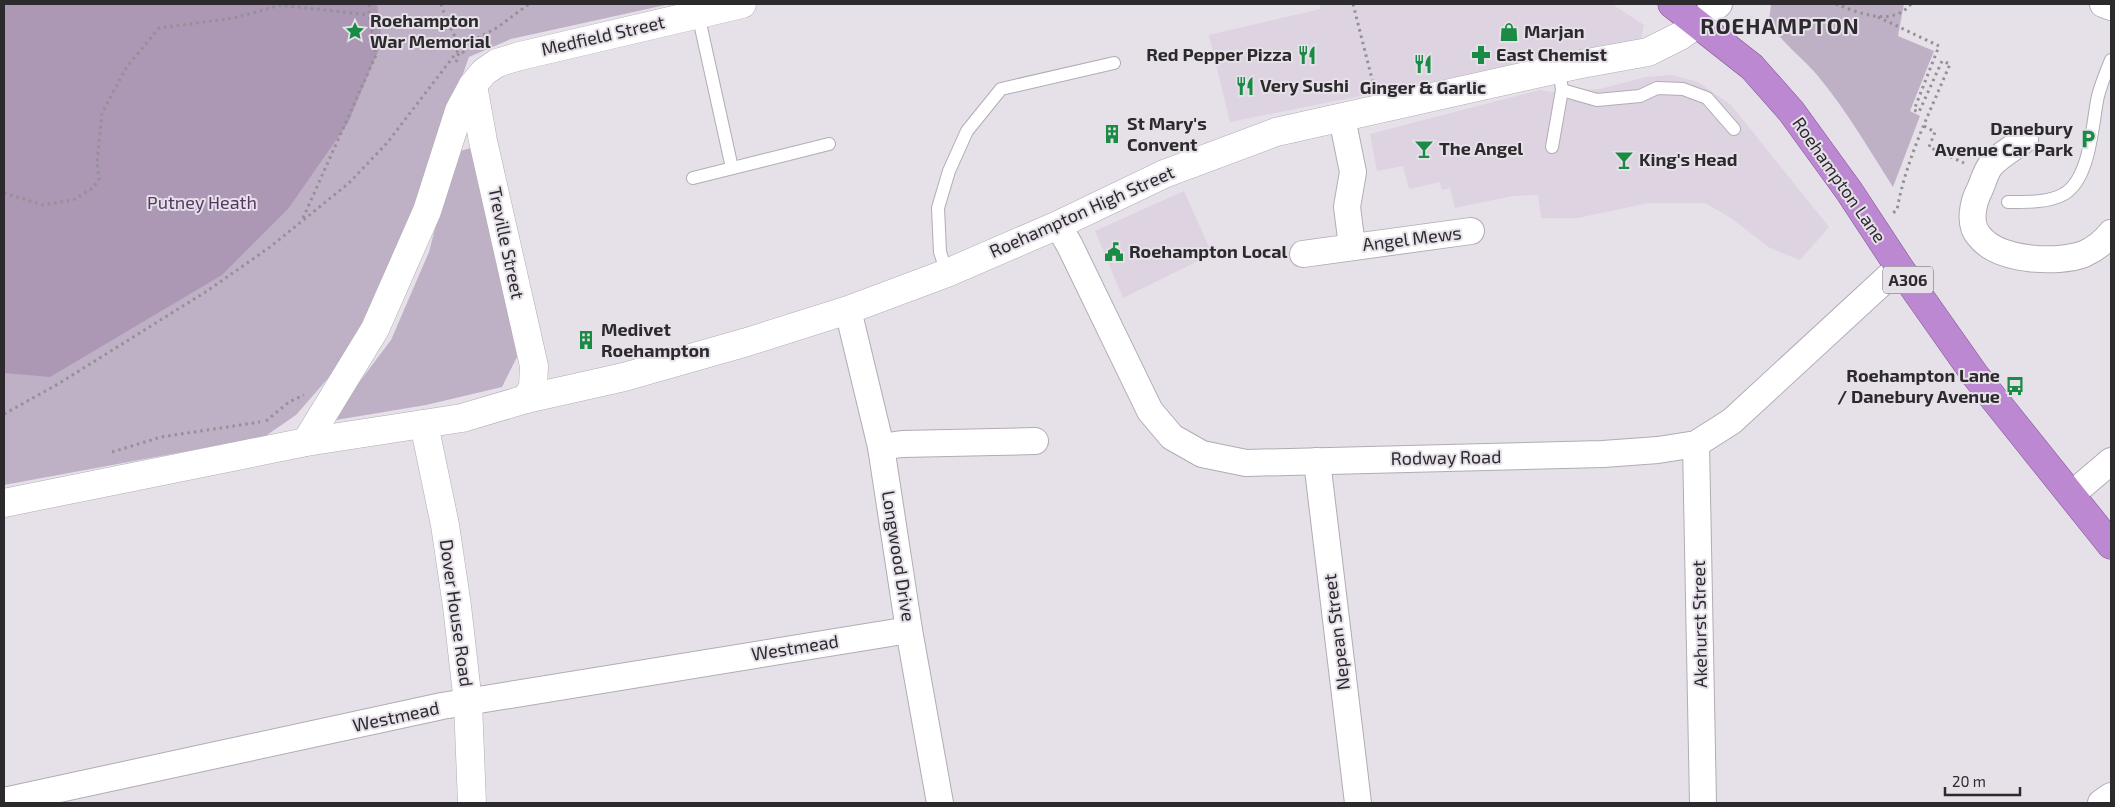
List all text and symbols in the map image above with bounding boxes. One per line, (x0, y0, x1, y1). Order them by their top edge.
place label: Roehampton War Memorial (370, 9, 491, 52)
street label: Medfield Street (539, 10, 667, 60)
district label: ROEHAMPTON (1700, 12, 1860, 38)
place icon: Roehampton War Memorial (344, 20, 366, 42)
place label: Marjan (1524, 20, 1584, 42)
shop icon: Marjan (1498, 21, 1520, 43)
place label: Red Pepper Pizza (1146, 43, 1292, 65)
place label: East Chemist (1496, 43, 1607, 65)
restaurant icon: Red Pepper Pizza (1296, 44, 1318, 66)
pharmacy icon: East Chemist (1470, 44, 1492, 66)
restaurant icon: Ginger & Garlic (1412, 53, 1434, 75)
place label: Very Sushi (1260, 74, 1349, 96)
restaurant icon: Very Sushi (1234, 75, 1256, 97)
place label: Ginger & Garlic (1360, 76, 1486, 98)
place label: St Mary's Convent (1127, 112, 1207, 155)
street label: Roehampton Lane (1788, 112, 1891, 246)
place label: Danebury Avenue Car Park (1935, 117, 2074, 160)
building icon: St Mary's Convent (1101, 123, 1123, 145)
parking icon: Danebury Avenue Car Park (2077, 128, 2099, 150)
place label: The Angel (1439, 137, 1523, 159)
bar icon: The Angel (1413, 138, 1435, 160)
place label: King's Head (1639, 148, 1738, 170)
bar icon: King's Head (1613, 149, 1635, 171)
street label: Roehampton High Street (986, 160, 1178, 262)
street label: Treville Street (484, 185, 530, 301)
park label: Putney Heath (147, 191, 257, 213)
street label: Angel Mews (1361, 221, 1463, 255)
place label: Roehampton Local (1129, 240, 1287, 262)
public building icon: Roehampton Local (1103, 241, 1125, 263)
road number: A306 (1883, 266, 1933, 294)
place label: Medivet Roehampton (601, 318, 710, 361)
building icon: Medivet Roehampton (575, 329, 597, 351)
place label: Roehampton Lane / Danebury Avenue (1837, 364, 2000, 407)
bus stop icon: Roehampton Lane / Danebury Avenue (2004, 375, 2026, 397)
street label: Rodway Road (1390, 445, 1502, 469)
street label: Longwood Drive (878, 489, 920, 623)
street label: Dover House Road (436, 538, 478, 688)
street label: Akehurst Street (1687, 560, 1711, 688)
street label: Nepean Street (1318, 573, 1354, 691)
street label: Westmead (750, 629, 840, 665)
street label: Westmead (350, 696, 441, 736)
scale bar (1945, 764, 2020, 796)
text: 20 m (1952, 772, 1986, 790)

